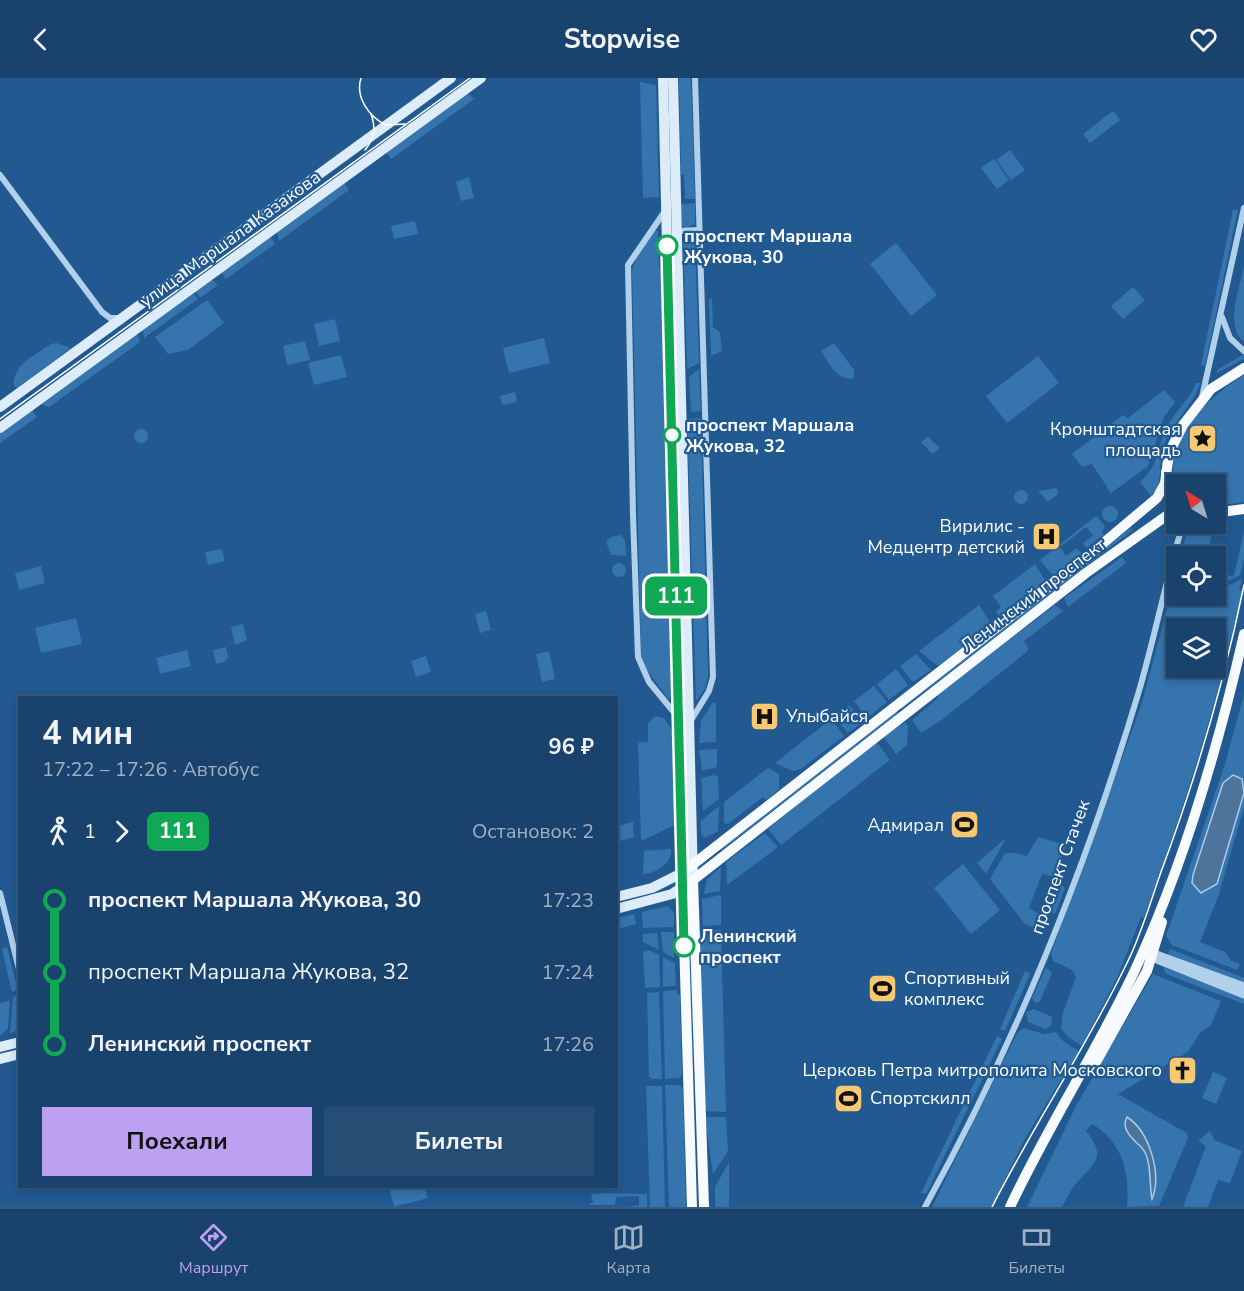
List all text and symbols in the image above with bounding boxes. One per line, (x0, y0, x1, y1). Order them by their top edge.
text: Stopwise (564, 21, 680, 58)
icon: back (24, 23, 57, 56)
icon: heart (1187, 23, 1220, 56)
street label: улица Маршала Казакова (135, 165, 325, 313)
place label: проспект Маршала Жукова, 30 (684, 224, 852, 269)
marker: проспект Маршала Жукова, 30 (656, 235, 678, 257)
place label: проспект Маршала Жукова, 32 (686, 413, 854, 458)
place label: Кронштадтская площадь (1050, 417, 1181, 462)
place icon: Кронштадтская площадь (1186, 423, 1218, 455)
marker: проспект Маршала Жукова, 32 (663, 426, 681, 444)
north arrow (1166, 474, 1226, 534)
map controls (1166, 474, 1226, 678)
place label: Вирилис - Медцентр детский (867, 514, 1025, 559)
hospital icon: Вирилис - Медцентр детский (1030, 520, 1062, 552)
street label: Ленинский проспект (955, 532, 1111, 658)
button: locate (1166, 546, 1226, 606)
line badge: 111 (642, 576, 710, 616)
text: 111 (657, 582, 695, 610)
button: layers (1166, 618, 1226, 678)
hospital icon: Улыбайся (749, 700, 781, 732)
place label: Улыбайся (785, 704, 868, 728)
text: 4 мин (42, 711, 133, 756)
text: 96 ₽ (548, 732, 594, 762)
text: 17:22 – 17:26 · Автобус (42, 756, 259, 783)
street label: проспект Стачек (1025, 796, 1096, 937)
sports icon: Адмирал (949, 809, 981, 841)
place label: Адмирал (867, 813, 944, 837)
icon: walk (42, 815, 75, 848)
icon: forward (105, 815, 138, 848)
text: 111 (159, 817, 197, 845)
text: 1 (84, 818, 96, 845)
text: Остановок: 2 (472, 818, 594, 845)
text: проспект Маршала Жукова, 30 (88, 885, 421, 915)
text: 17:23 (541, 887, 594, 914)
place label: Ленинский проспект (700, 924, 797, 969)
marker: Ленинский проспект (673, 935, 695, 957)
text: проспект Маршала Жукова, 32 (88, 957, 409, 987)
text: 17:24 (541, 959, 594, 986)
place label: Спортивный комплекс (904, 966, 1010, 1011)
sports icon: Спортивный комплекс (867, 972, 899, 1004)
text: Ленинский проспект (88, 1029, 311, 1059)
text: 17:26 (541, 1031, 594, 1058)
church icon: Церковь Петра митрополита Московского (1167, 1054, 1199, 1086)
place label: Церковь Петра митрополита Московского (802, 1058, 1162, 1082)
sports icon: Спортскилл (833, 1082, 865, 1114)
place label: Спортскилл (870, 1086, 971, 1110)
button: Поехали (42, 1107, 312, 1176)
button: Билеты (324, 1107, 594, 1176)
tab: Маршрут (179, 1221, 248, 1279)
tab: Карта (606, 1221, 651, 1279)
tab: Билеты (1008, 1221, 1065, 1279)

